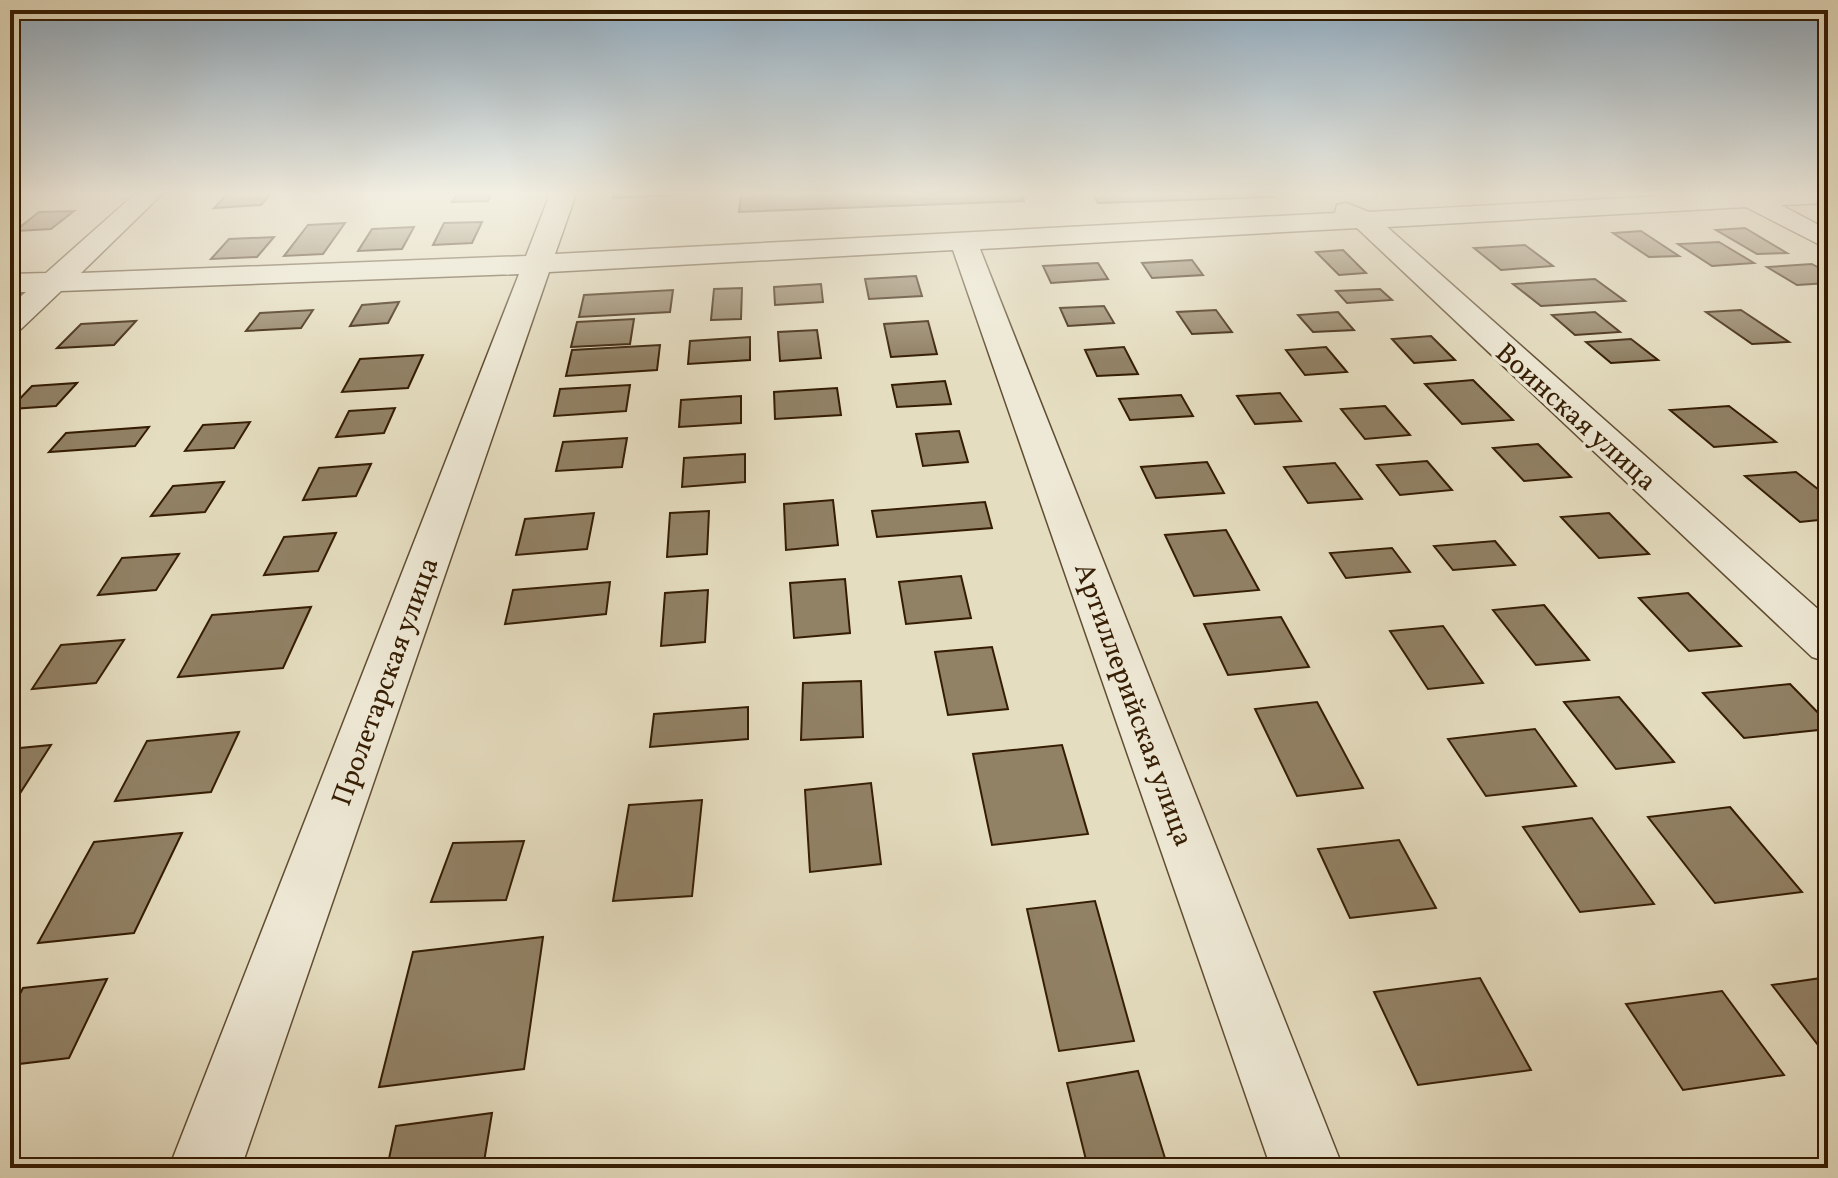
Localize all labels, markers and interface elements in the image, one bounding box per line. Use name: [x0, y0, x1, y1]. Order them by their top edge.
street label: Воинская улица: [1486, 335, 1665, 501]
street label: Пролетарская улица: [323, 552, 449, 812]
street label: Артиллерийская улица: [1063, 558, 1202, 852]

